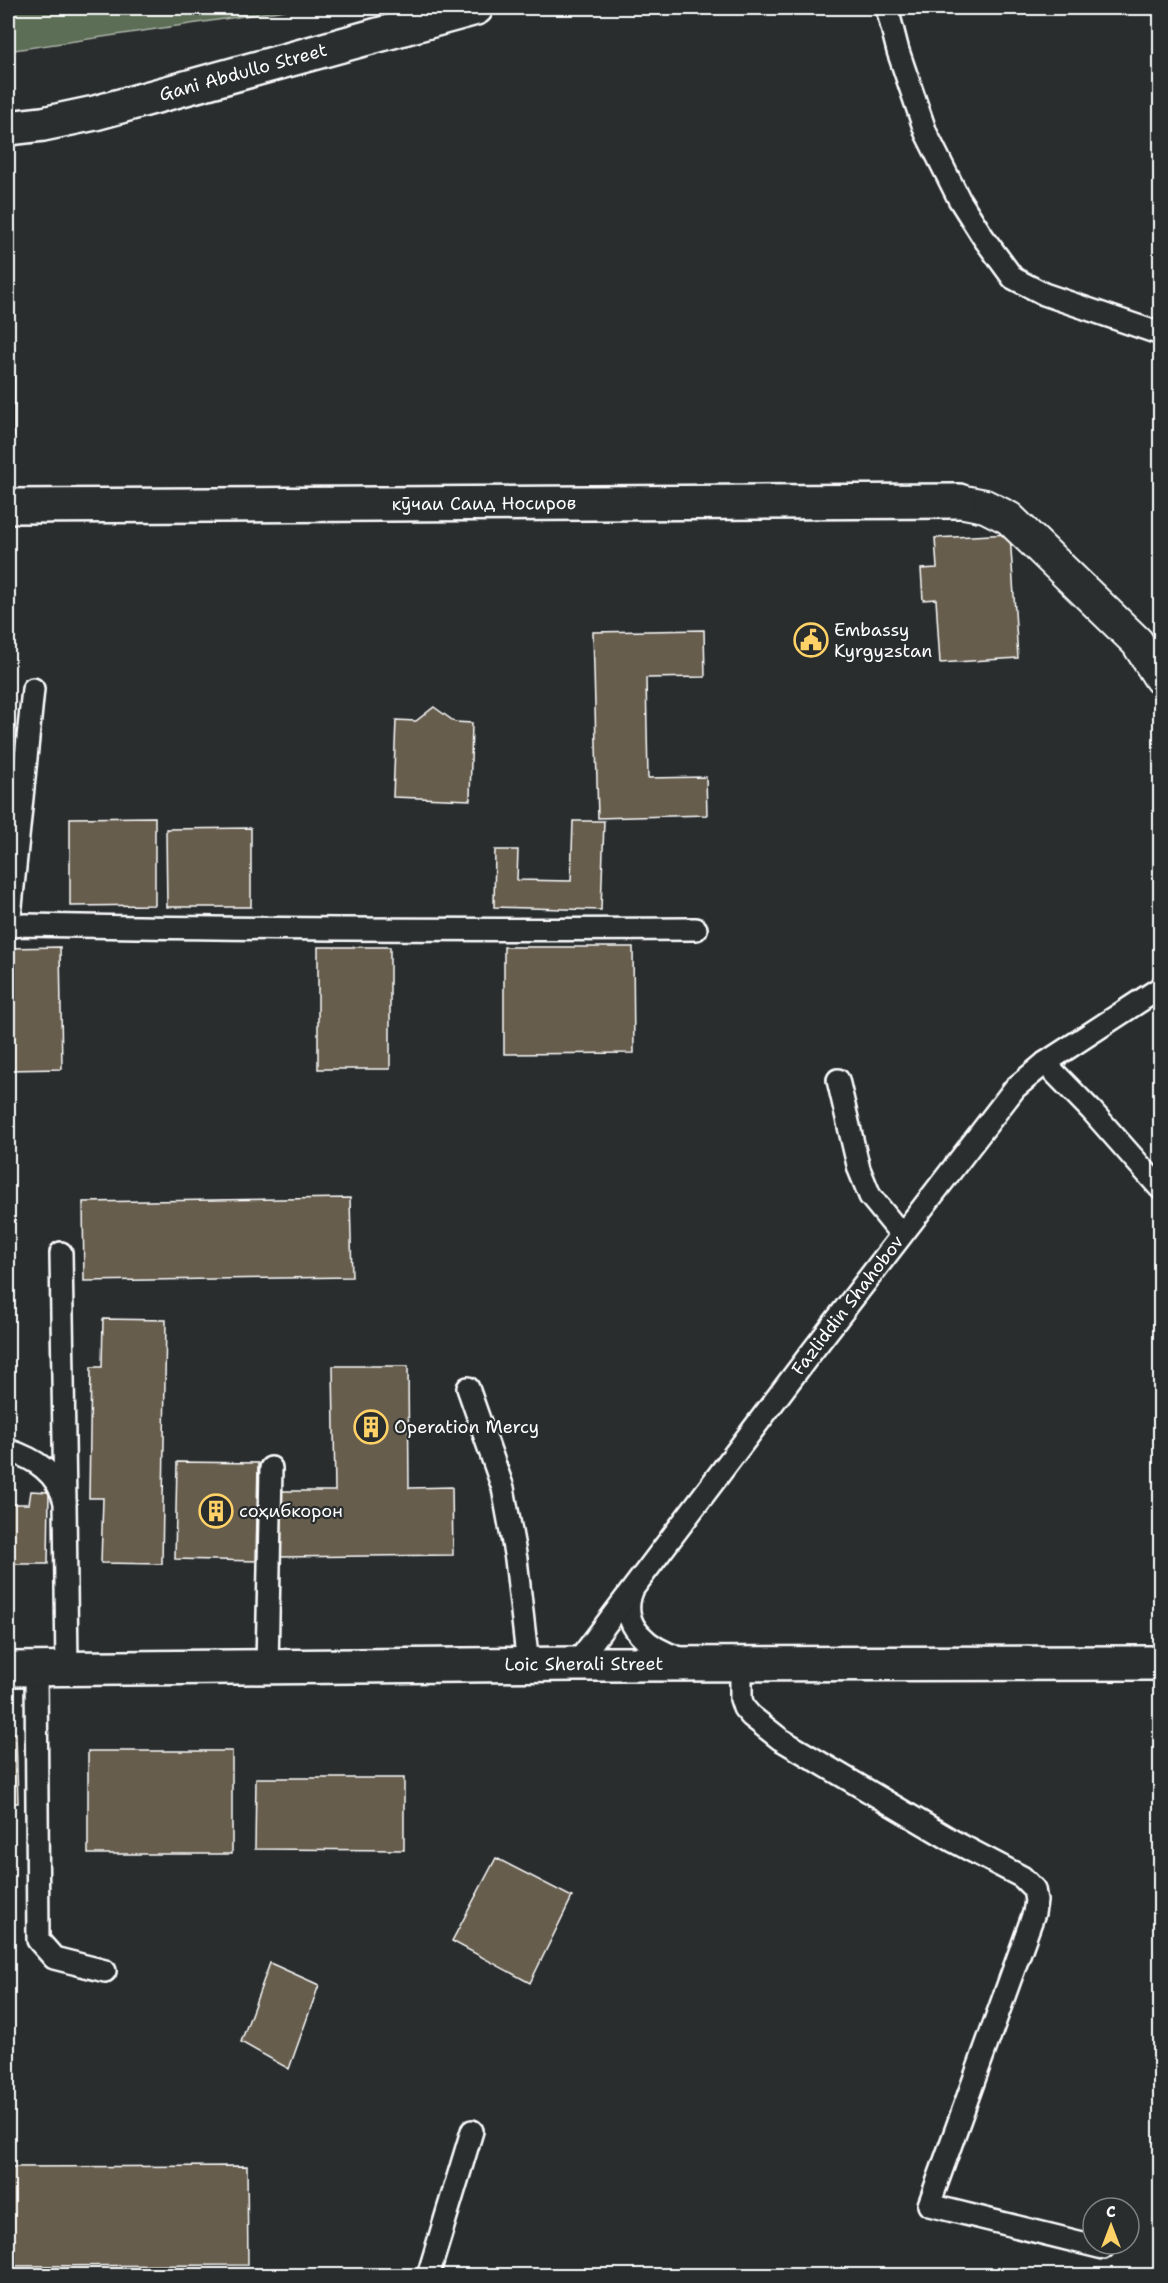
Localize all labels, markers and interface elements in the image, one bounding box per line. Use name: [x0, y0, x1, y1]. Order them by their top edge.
street label: Gani Abdullo Street: [157, 38, 330, 107]
street label: кӯчаи Саид Носиров: [392, 491, 576, 516]
place label: Embassy Kyrgyzstan: [834, 618, 932, 663]
public building icon: Embassy Kyrgyzstan: [793, 622, 829, 658]
street label: Fazliddin Shahobov: [786, 1230, 909, 1380]
building icon: Operation Mercy: [353, 1409, 389, 1445]
place label: Operation Mercy: [394, 1415, 539, 1439]
building icon: соҳибкорон: [198, 1493, 234, 1529]
place label: соҳибкорон: [239, 1499, 343, 1523]
street label: Loic Sherali Street: [504, 1652, 664, 1677]
north arrow: [1081, 2196, 1141, 2256]
text: С: [1106, 2201, 1116, 2222]

